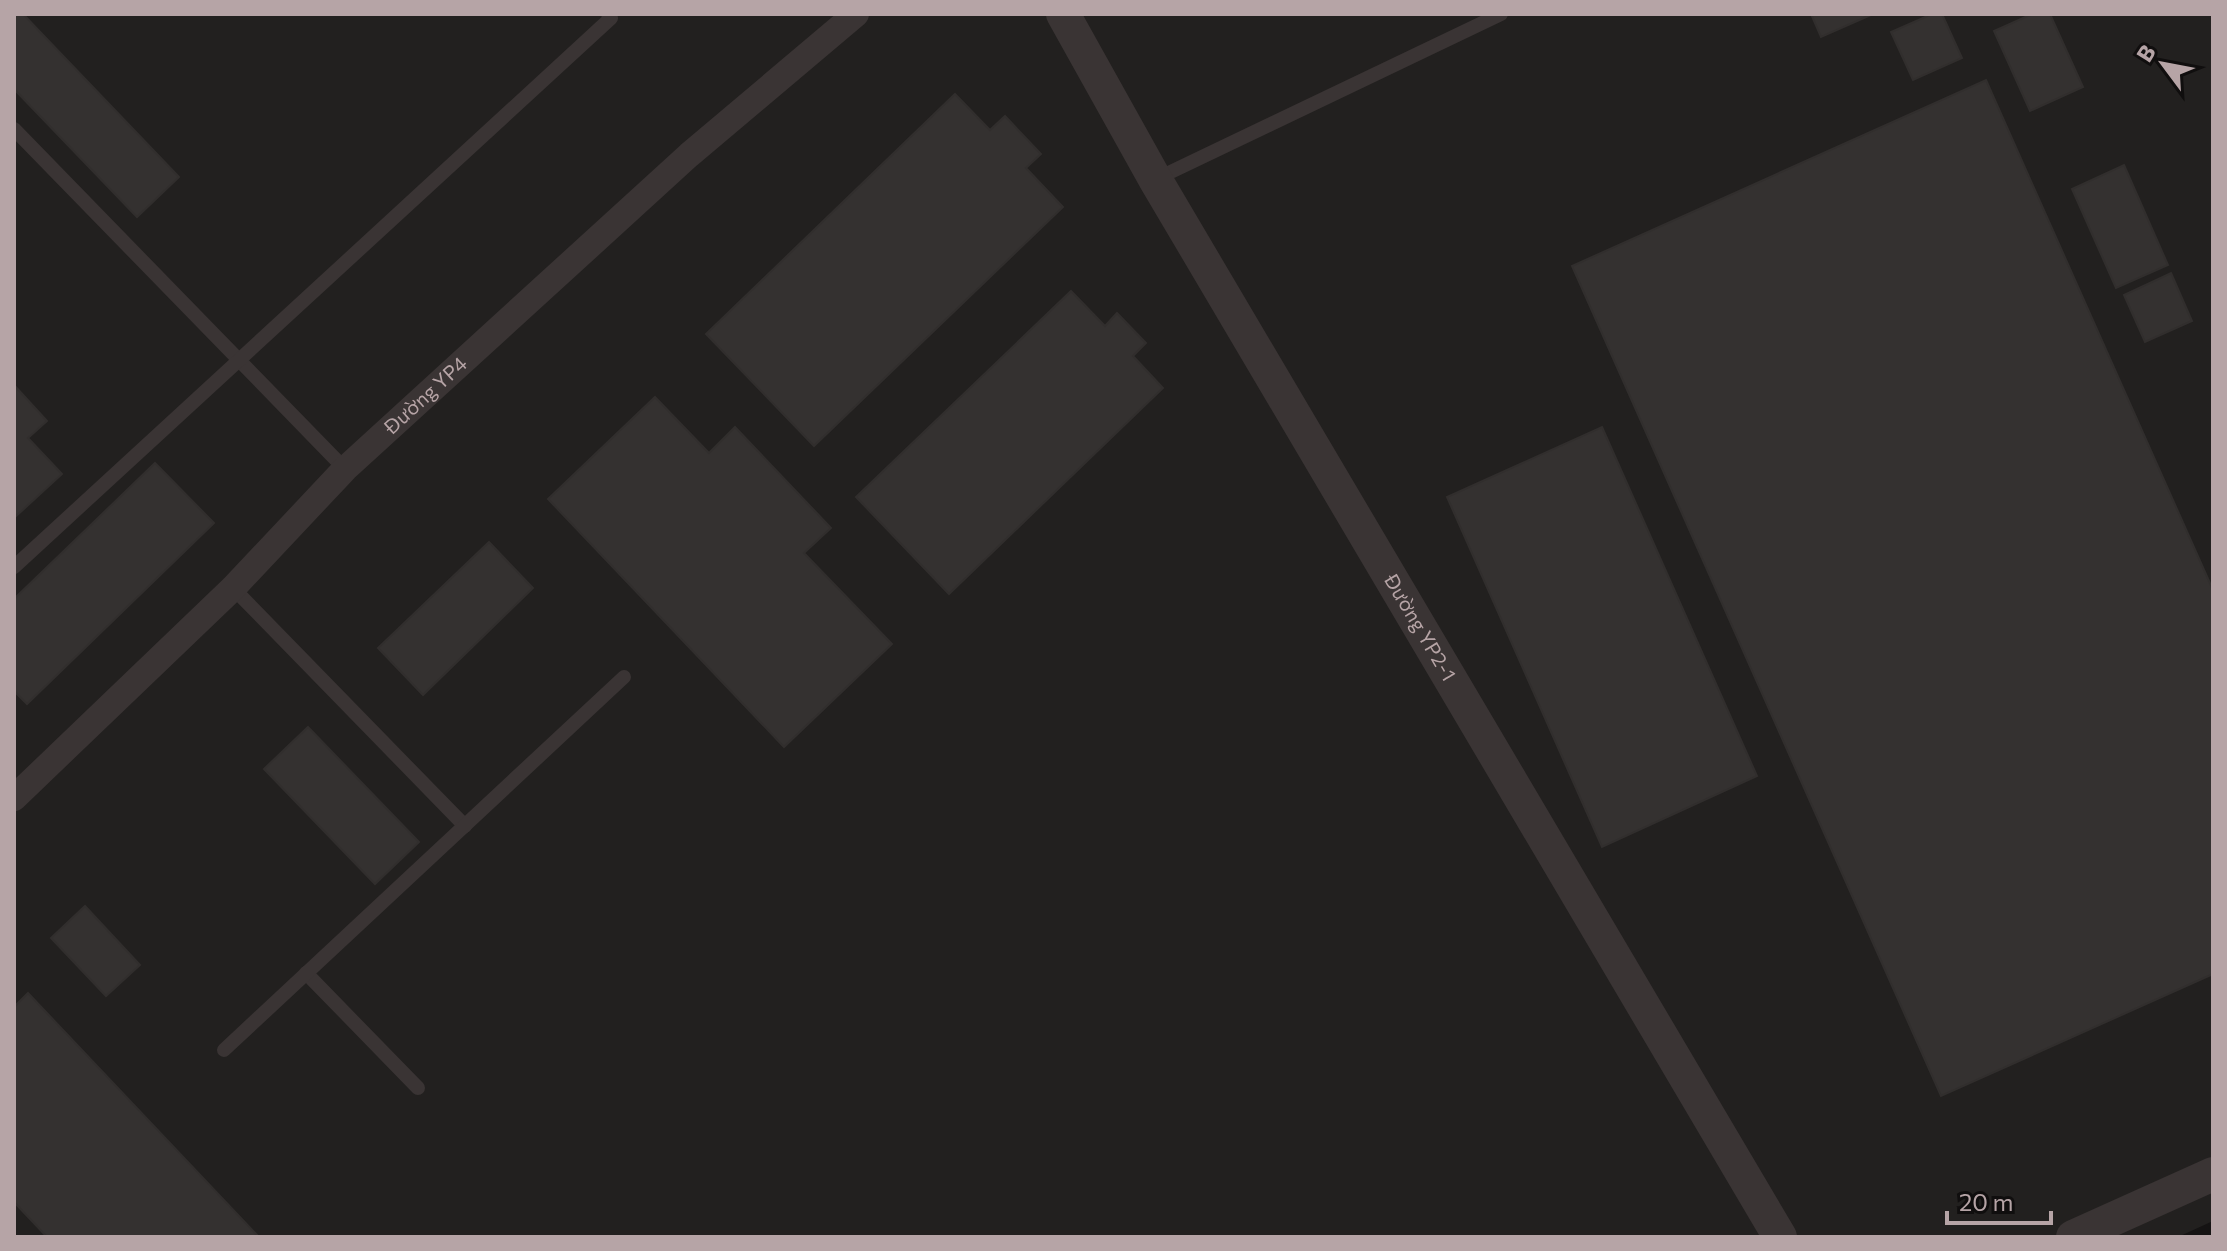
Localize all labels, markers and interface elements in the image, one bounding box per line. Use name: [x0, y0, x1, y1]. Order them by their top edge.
north arrow: [2123, 24, 2203, 104]
text: B: [2130, 40, 2161, 66]
street label: Đường YP4: [378, 351, 471, 439]
street label: Đường YP2-1: [1380, 569, 1462, 685]
scale bar: [1947, 1175, 2051, 1225]
text: 20 m: [1959, 1187, 2013, 1216]

